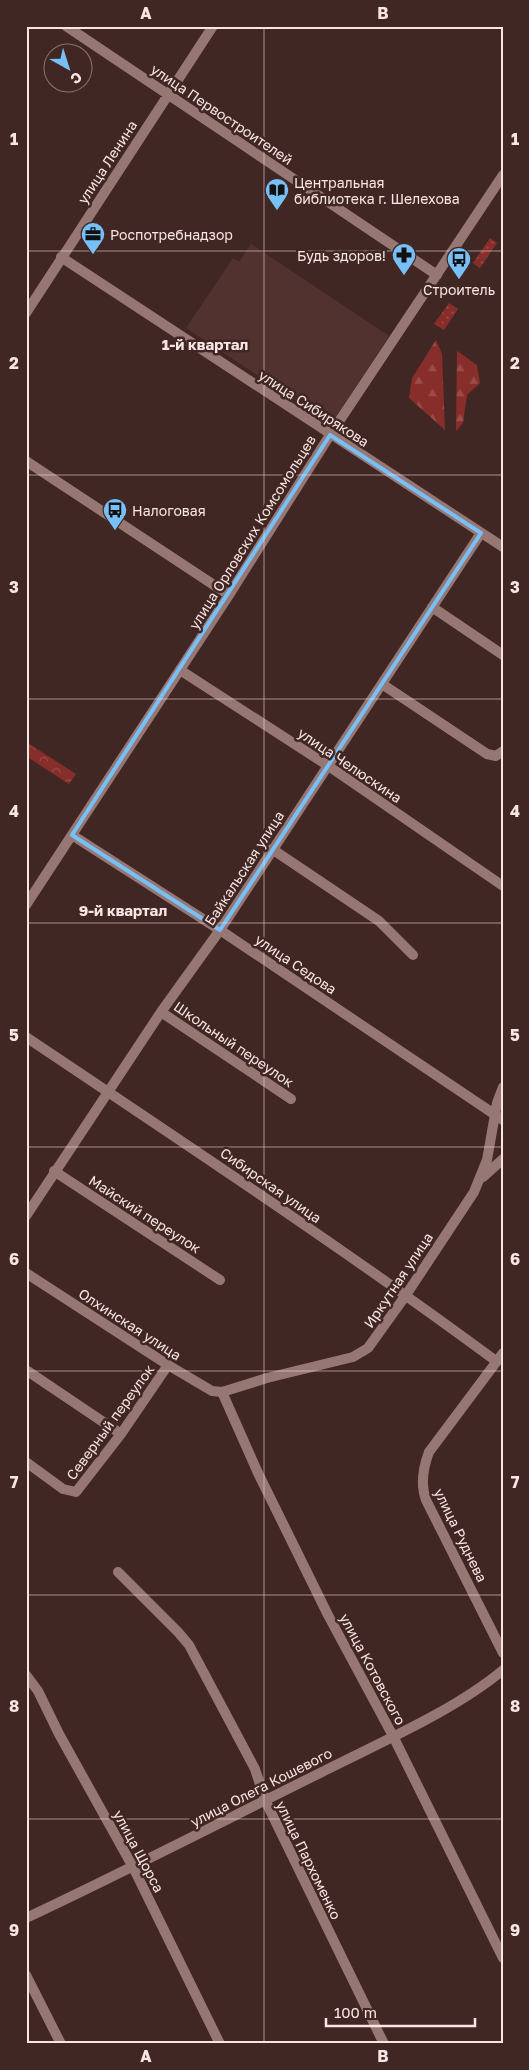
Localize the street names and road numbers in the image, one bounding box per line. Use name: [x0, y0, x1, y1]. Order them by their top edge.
street label: улица Первостроителей: [148, 60, 296, 168]
street label: улица Ленина: [74, 117, 140, 207]
street label: улица Сибирякова: [256, 366, 372, 450]
street label: улица Орловских Комсомольцев: [185, 432, 319, 632]
street label: улица Челюскина: [295, 724, 405, 806]
street label: Байкальская улица: [201, 808, 287, 928]
street label: улица Седова: [252, 930, 340, 998]
street label: Школьный переулок: [171, 997, 297, 1091]
street label: Сибирская улица: [217, 1144, 325, 1226]
street label: Майский переулок: [86, 1171, 204, 1257]
street label: Иркутная улица: [360, 1229, 436, 1331]
street label: Олхинская улица: [76, 1284, 184, 1364]
street label: Северный переулок: [62, 1361, 158, 1483]
street label: улица Руднева: [431, 1485, 491, 1585]
street label: улица Котовского: [336, 1610, 410, 1728]
street label: улица Олега Кошевого: [187, 1744, 335, 1830]
street label: улица Пархоменко: [273, 1798, 345, 1922]
street label: улица Щорса: [110, 1807, 168, 1895]

